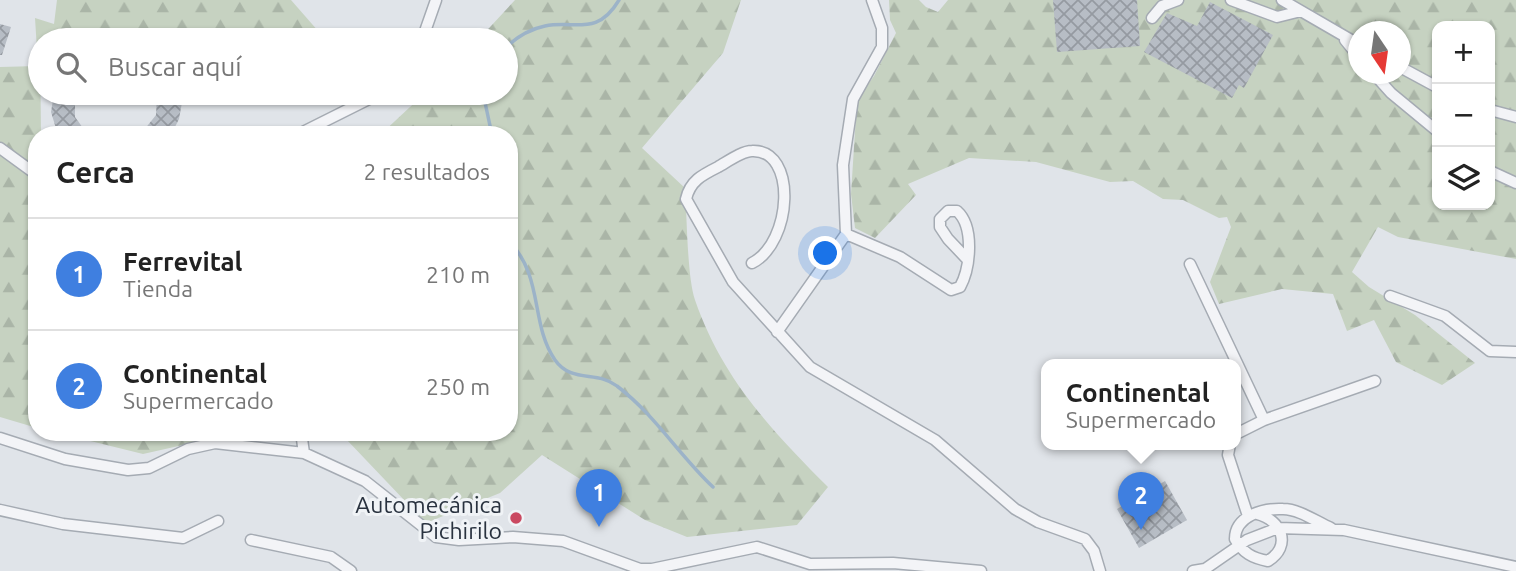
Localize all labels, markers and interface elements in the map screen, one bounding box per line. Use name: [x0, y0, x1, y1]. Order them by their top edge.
north arrow: [1348, 21, 1411, 84]
map controls: [1432, 21, 1495, 210]
button: +: [1432, 21, 1495, 84]
search box: [28, 28, 518, 105]
icon: search: [52, 48, 90, 86]
text: Buscar aquí: [108, 52, 242, 81]
button: −: [1432, 84, 1495, 147]
button: layers: [1432, 147, 1495, 210]
text: Cerca: [56, 155, 135, 189]
text: 2 resultados: [364, 159, 490, 184]
your location: [808, 236, 842, 270]
text: Ferrevital: [123, 247, 242, 276]
text: 1: [73, 262, 85, 287]
text: 210 m: [426, 262, 490, 287]
text: Tienda: [123, 276, 193, 301]
text: Continental: [123, 359, 267, 388]
popup: [1041, 359, 1241, 450]
text: 2: [73, 374, 85, 399]
text: 250 m: [426, 374, 490, 399]
text: Continental: [1066, 378, 1210, 407]
text: Supermercado: [123, 388, 274, 413]
text: Supermercado: [1066, 407, 1216, 432]
pin: 1: [576, 469, 622, 527]
pin: 2: [1118, 472, 1164, 530]
place label: Automecánica Pichirilo: [355, 492, 502, 543]
marker: Automecánica Pichirilo: [508, 510, 524, 526]

